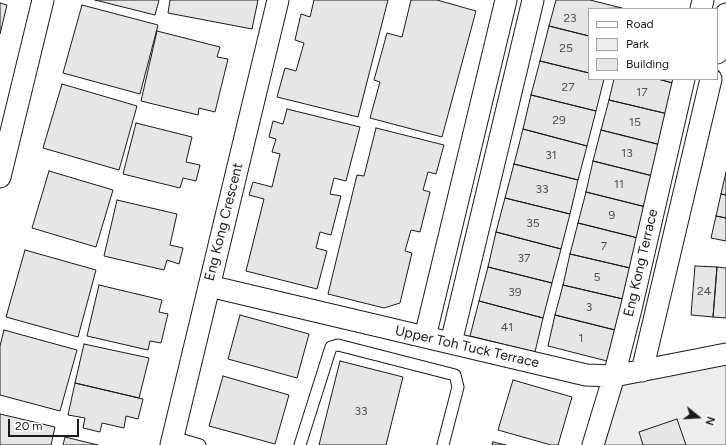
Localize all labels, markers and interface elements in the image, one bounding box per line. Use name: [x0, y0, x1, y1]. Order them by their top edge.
legend: [588, 8, 718, 80]
house number: 23: [563, 11, 577, 25]
text: Road: [626, 17, 654, 31]
text: Park: [626, 37, 649, 51]
house number: 25: [559, 41, 573, 55]
text: Building: [626, 57, 669, 71]
house number: 27: [561, 80, 575, 94]
house number: 17: [636, 85, 648, 99]
house number: 29: [552, 113, 566, 127]
house number: 15: [629, 115, 641, 129]
house number: 13: [621, 146, 633, 160]
house number: 31: [545, 148, 557, 162]
street label: Eng Kong Crescent: [201, 161, 247, 283]
house number: 11: [614, 177, 624, 191]
house number: 33: [535, 182, 549, 196]
street label: Eng Kong Terrace: [620, 207, 662, 319]
house number: 9: [609, 208, 615, 222]
house number: 35: [526, 216, 540, 230]
house number: 7: [601, 239, 607, 253]
house number: 37: [518, 251, 530, 265]
house number: 5: [594, 270, 600, 284]
house number: 24: [697, 284, 711, 298]
house number: 39: [508, 285, 522, 299]
house number: 3: [586, 300, 592, 314]
house number: 41: [501, 320, 513, 334]
street label: Upper Toh Tuck Terrace: [393, 322, 541, 372]
house number: 1: [579, 331, 583, 345]
north arrow: [678, 397, 718, 437]
house number: 33: [354, 404, 368, 418]
scale bar: [10, 411, 81, 437]
text: N: [702, 415, 717, 427]
text: 20 m: [15, 419, 43, 433]

